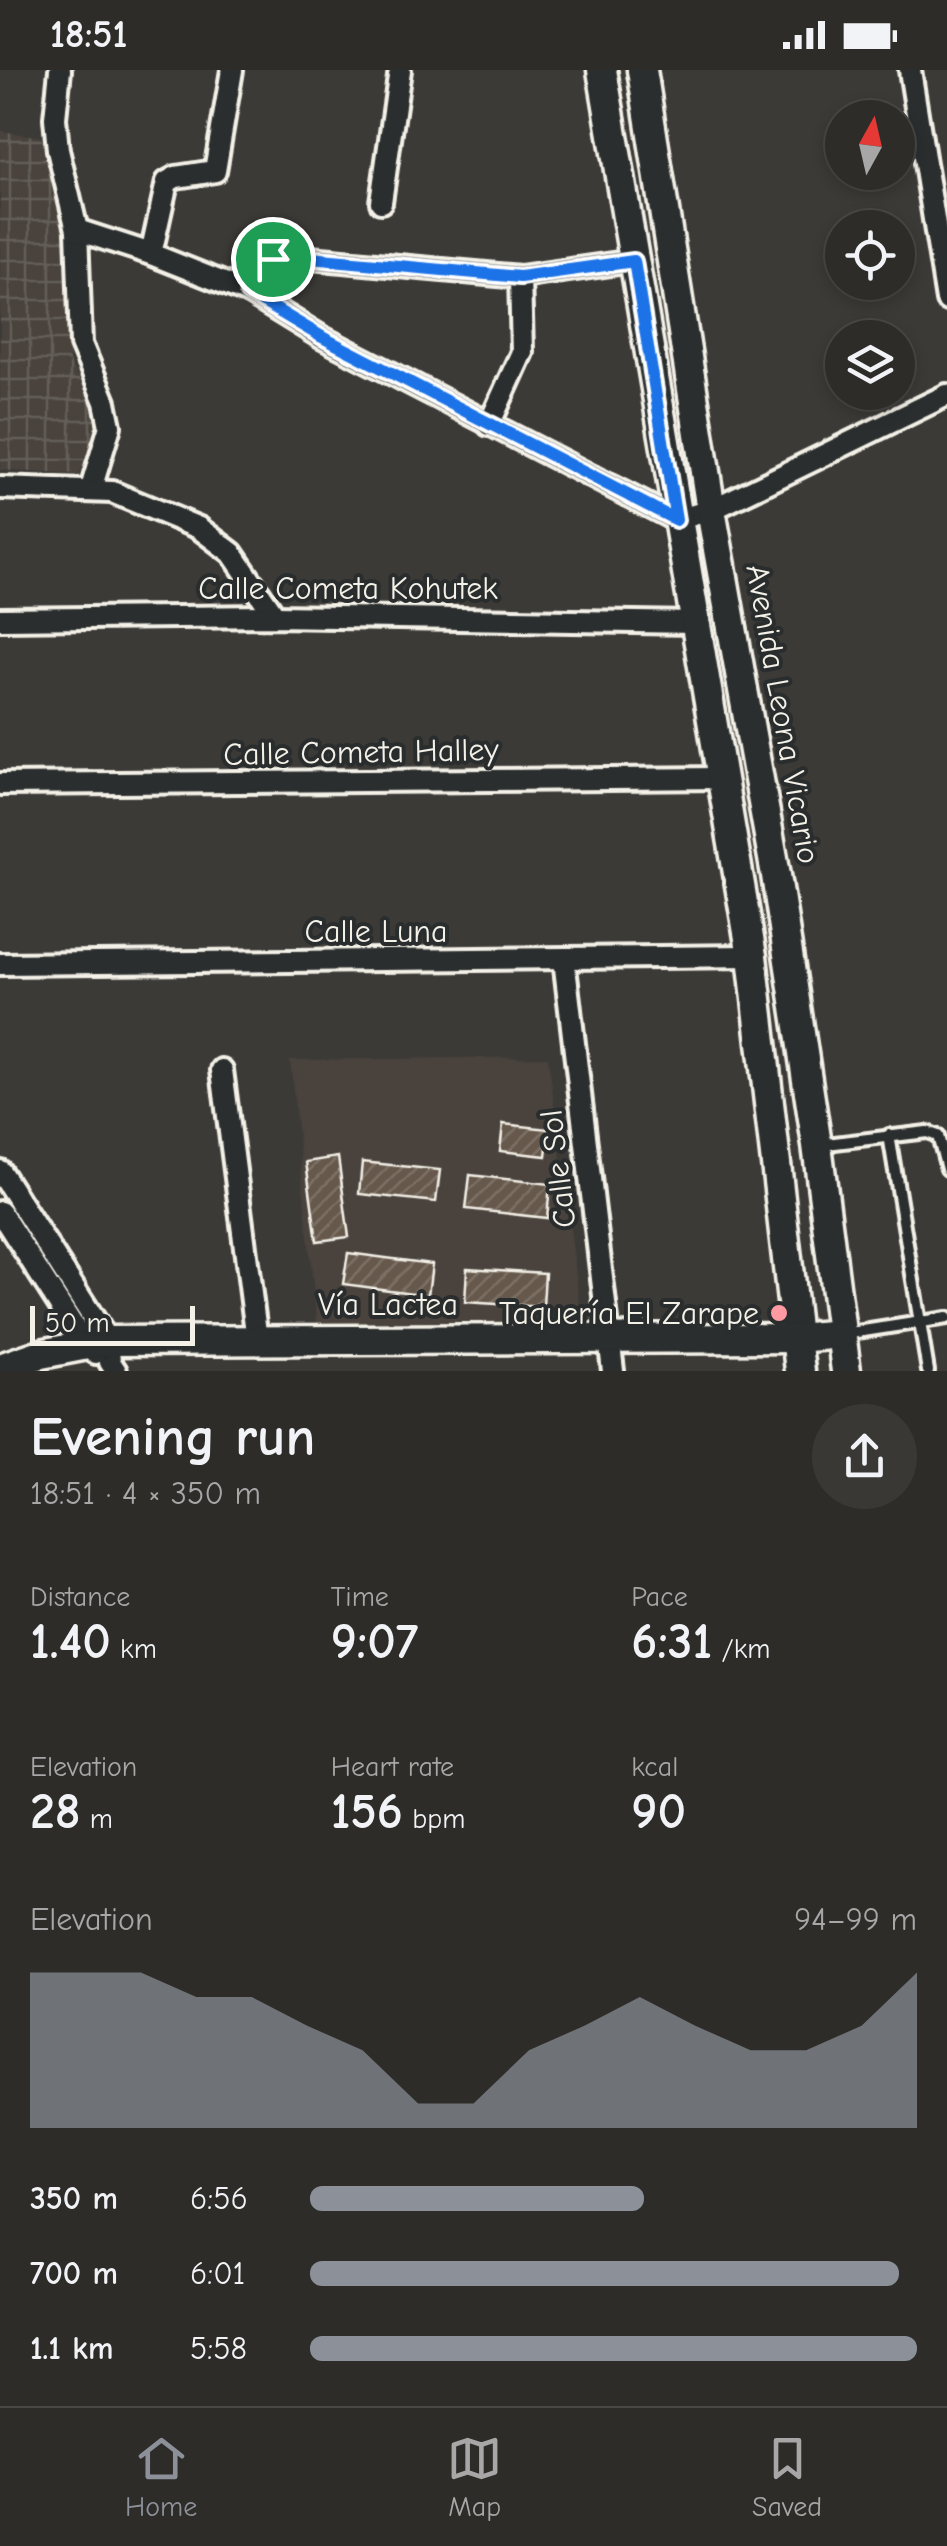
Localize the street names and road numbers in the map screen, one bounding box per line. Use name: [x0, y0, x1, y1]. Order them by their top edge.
street label: Avenida Leona Vicario: [738, 562, 828, 866]
street label: Calle Cometa Kohutek: [198, 570, 498, 607]
street label: Calle Cometa Halley: [223, 731, 500, 773]
street label: Calle Luna: [304, 913, 448, 950]
street label: Calle Sol: [532, 1108, 584, 1230]
street label: Vía Lactea: [318, 1286, 458, 1323]

